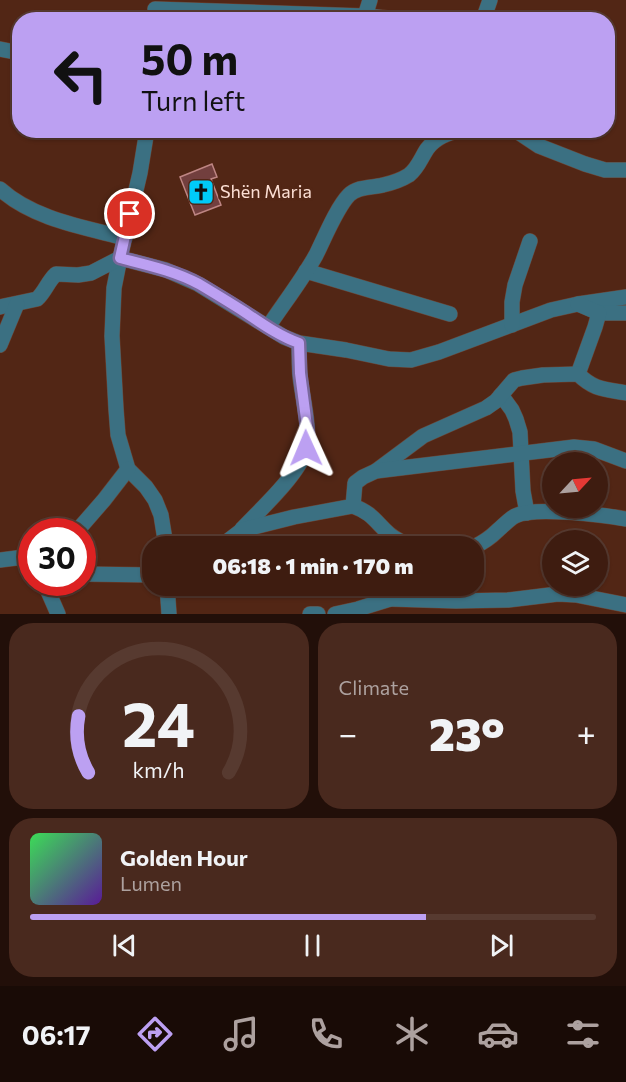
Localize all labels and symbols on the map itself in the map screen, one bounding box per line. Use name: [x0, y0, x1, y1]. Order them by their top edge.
church icon: Shën Maria: [186, 177, 216, 207]
place label: Shën Maria: [220, 180, 312, 202]
pin: [104, 188, 155, 239]
position arrow: [274, 416, 338, 480]
north arrow: [542, 452, 608, 518]
speed limit sign: 30: [18, 518, 96, 596]

